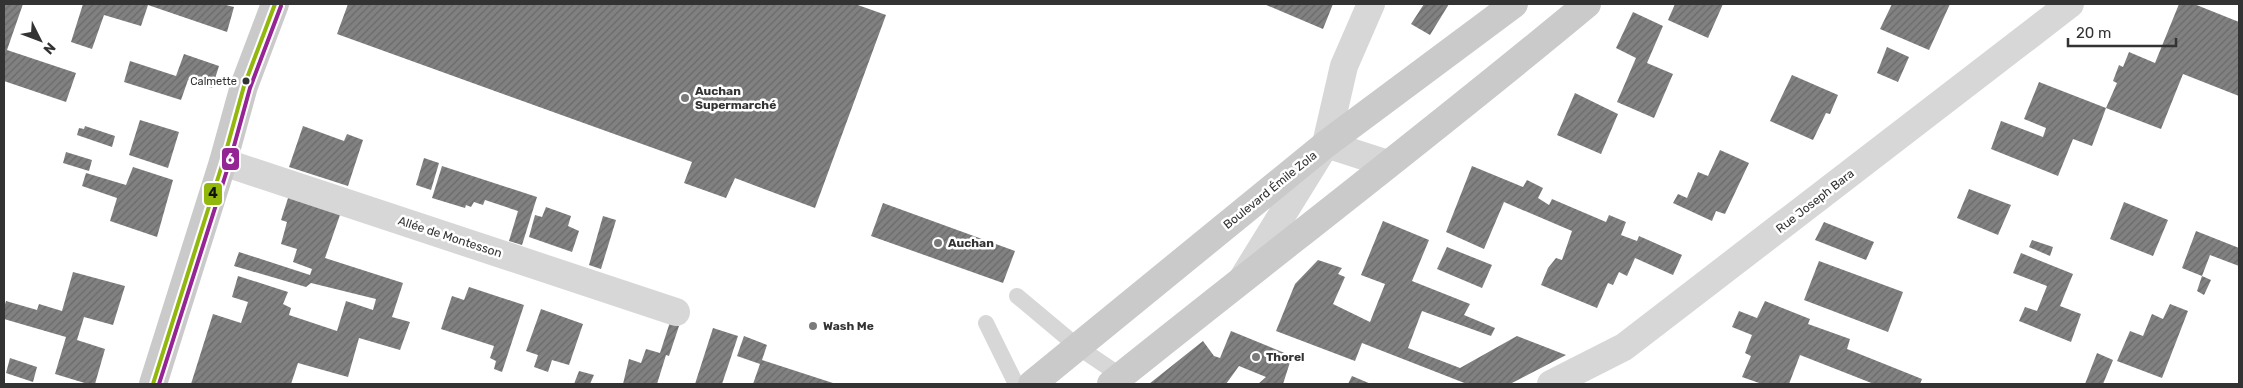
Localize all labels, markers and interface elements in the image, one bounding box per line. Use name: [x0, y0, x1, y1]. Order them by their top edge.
north arrow: [15, 15, 65, 65]
scale bar: [2068, 15, 2176, 47]
text: 20 m: [2076, 24, 2111, 42]
text: N: [40, 39, 59, 58]
place label: Calmette: [190, 75, 237, 88]
marker: Calmette: [241, 76, 251, 86]
place label: Auchan Supermarché: [695, 84, 776, 112]
marker: Auchan Supermarché: [679, 92, 691, 104]
line badge: 6: [221, 147, 240, 171]
street label: Boulevard Émile Zola: [1221, 148, 1319, 232]
text: 6: [225, 151, 235, 168]
street label: Rue Joseph Bara: [1773, 166, 1857, 236]
line badge: 4: [203, 182, 223, 206]
text: 4: [208, 185, 218, 202]
street label: Allée de Montesson: [396, 214, 504, 260]
place label: Auchan: [948, 236, 994, 250]
marker: Auchan: [932, 237, 944, 249]
place label: Wash Me: [823, 319, 874, 333]
marker: Wash Me: [807, 320, 819, 332]
place label: Thorel: [1266, 350, 1304, 364]
marker: Thorel: [1250, 351, 1262, 363]

